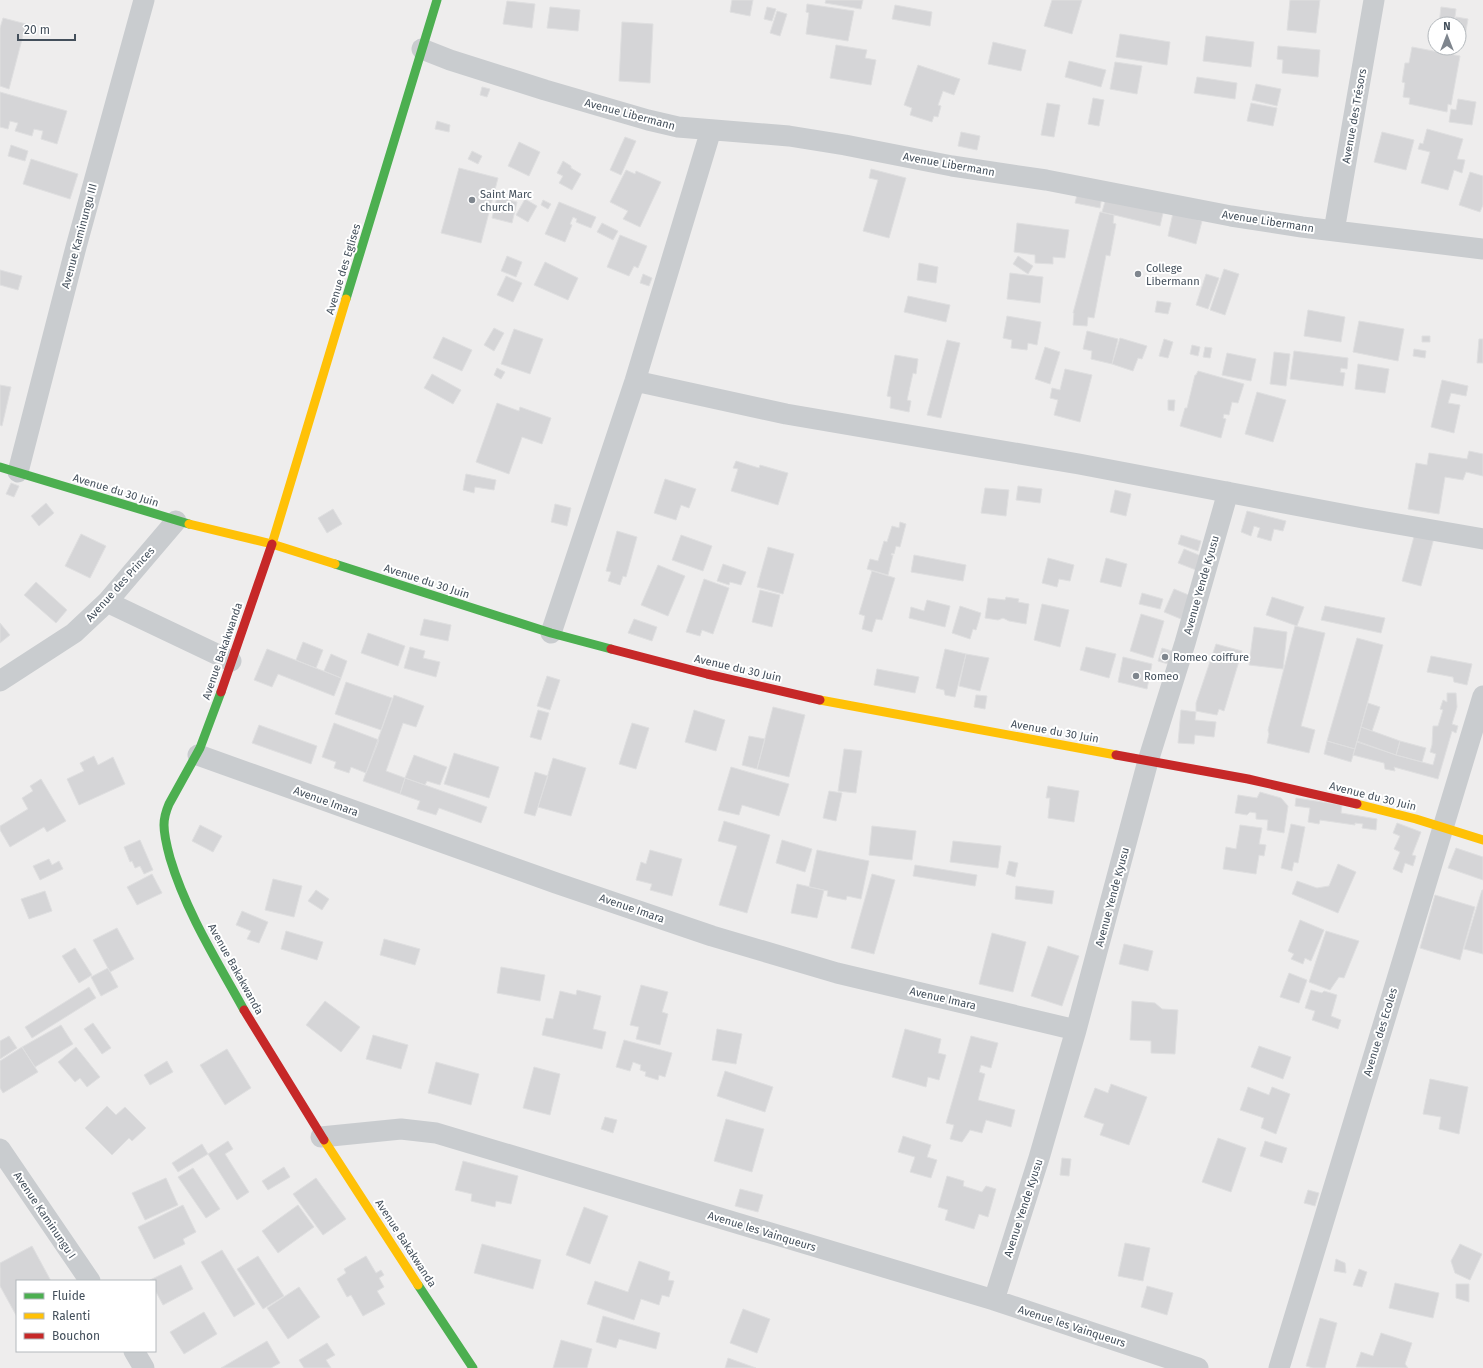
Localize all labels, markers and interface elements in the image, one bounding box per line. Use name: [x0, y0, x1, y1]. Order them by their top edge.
scale bar: [18, 16, 75, 42]
north arrow: [1427, 16, 1467, 56]
text: N: [1443, 20, 1451, 33]
text: 20 m: [24, 23, 50, 37]
street label: Avenue des Trésors: [1340, 68, 1369, 165]
street label: Avenue Libermann: [583, 96, 677, 133]
street label: Avenue Libermann: [902, 150, 996, 179]
street label: Avenue Kaminungu III: [59, 182, 100, 290]
place label: Saint Marc church: [480, 188, 532, 214]
marker: Saint Marc church: [467, 195, 477, 205]
street label: Avenue Libermann: [1221, 208, 1315, 235]
street label: Avenue des Eglises: [324, 222, 363, 316]
place label: College Libermann: [1146, 262, 1200, 288]
marker: College Libermann: [1133, 269, 1143, 279]
street label: Avenue du 30 Juin: [71, 471, 160, 510]
street label: Avenue Yende Kyusu: [1181, 534, 1222, 636]
street label: Avenue des Princes: [83, 544, 157, 624]
street label: Avenue du 30 Juin: [382, 562, 471, 601]
street label: Avenue Bakakwanda: [200, 601, 245, 701]
place label: Romeo coiffure: [1173, 651, 1249, 664]
street label: Avenue du 30 Juin: [693, 652, 783, 685]
marker: Romeo coiffure: [1160, 652, 1170, 662]
place label: Romeo: [1144, 670, 1179, 683]
marker: Romeo: [1131, 671, 1141, 681]
street label: Avenue du 30 Juin: [1010, 717, 1100, 746]
street label: Avenue du 30 Juin: [1328, 779, 1418, 814]
street label: Avenue Imara: [292, 784, 360, 819]
street label: Avenue Yende Kyusu: [1093, 846, 1132, 948]
street label: Avenue Imara: [598, 891, 666, 926]
street label: Avenue Bakakwanda: [205, 922, 266, 1017]
street label: Avenue Imara: [908, 985, 977, 1012]
street label: Avenue des Ecoles: [1361, 987, 1400, 1078]
street label: Avenue Yende Kyusu: [1001, 1157, 1045, 1259]
street label: Avenue Kaminungu I: [11, 1169, 78, 1261]
street label: Avenue Bakakwanda: [372, 1197, 439, 1290]
street label: Avenue les Vainqueurs: [706, 1209, 818, 1254]
legend: [16, 1280, 156, 1352]
text: Fluide: [52, 1289, 85, 1303]
street label: Avenue les Vainqueurs: [1016, 1303, 1127, 1350]
text: Ralenti: [52, 1309, 90, 1323]
text: Bouchon: [52, 1329, 100, 1343]

